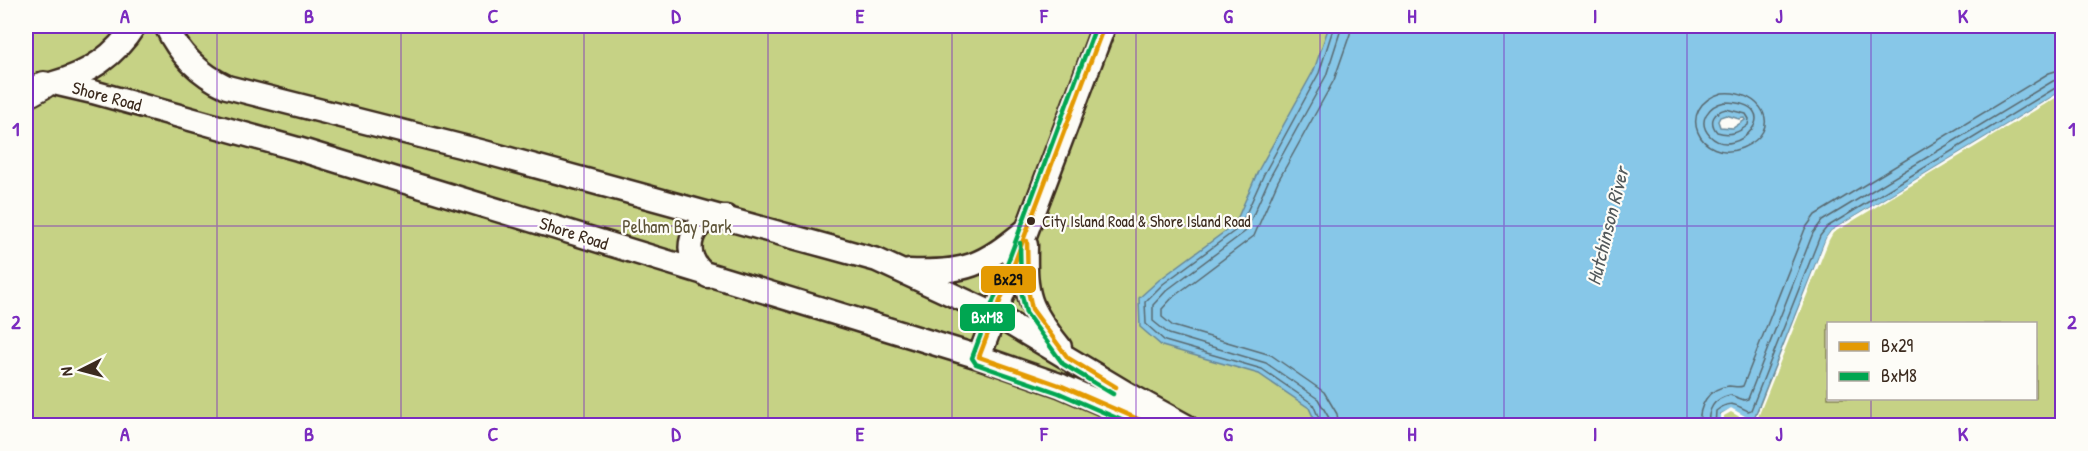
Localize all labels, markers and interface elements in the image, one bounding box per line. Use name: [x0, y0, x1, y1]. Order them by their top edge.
text: A: [120, 2, 130, 29]
text: B: [304, 2, 314, 29]
text: C: [488, 2, 499, 29]
text: D: [671, 2, 681, 29]
text: E: [856, 2, 865, 29]
text: F: [1039, 2, 1049, 29]
text: G: [1223, 2, 1233, 29]
text: H: [1407, 2, 1417, 29]
text: I: [1593, 2, 1597, 29]
text: J: [1775, 2, 1783, 29]
text: K: [1958, 2, 1969, 29]
street label: Shore Road: [70, 75, 144, 117]
text: 1: [12, 115, 20, 142]
text: 1: [2068, 115, 2076, 142]
water label: Hutchinson River: [1579, 162, 1635, 288]
street label: Shore Road: [536, 210, 612, 256]
place label: City Island Road & Shore Island Road: [1042, 210, 1251, 232]
park label: Pelham Bay Park: [622, 214, 732, 239]
marker: City Island Road & Shore Island Road: [1025, 215, 1037, 227]
line badge: Bx29: [980, 265, 1037, 294]
text: Bx29: [994, 268, 1022, 290]
line badge: BxM8: [959, 303, 1016, 332]
text: BxM8: [971, 306, 1003, 328]
text: 2: [11, 308, 21, 335]
text: 2: [2067, 308, 2077, 335]
legend: [1827, 322, 2037, 400]
text: Bx29: [1881, 333, 1914, 358]
north arrow: [51, 340, 111, 400]
text: BxM8: [1881, 363, 1917, 388]
text: N: [55, 366, 77, 377]
text: A: [120, 420, 130, 447]
text: B: [304, 420, 314, 447]
text: C: [488, 420, 499, 447]
text: D: [671, 420, 681, 447]
text: E: [856, 420, 865, 447]
text: F: [1039, 420, 1049, 447]
text: G: [1223, 420, 1233, 447]
text: H: [1407, 420, 1417, 447]
text: I: [1593, 420, 1597, 447]
text: J: [1775, 420, 1783, 447]
text: K: [1958, 420, 1969, 447]

